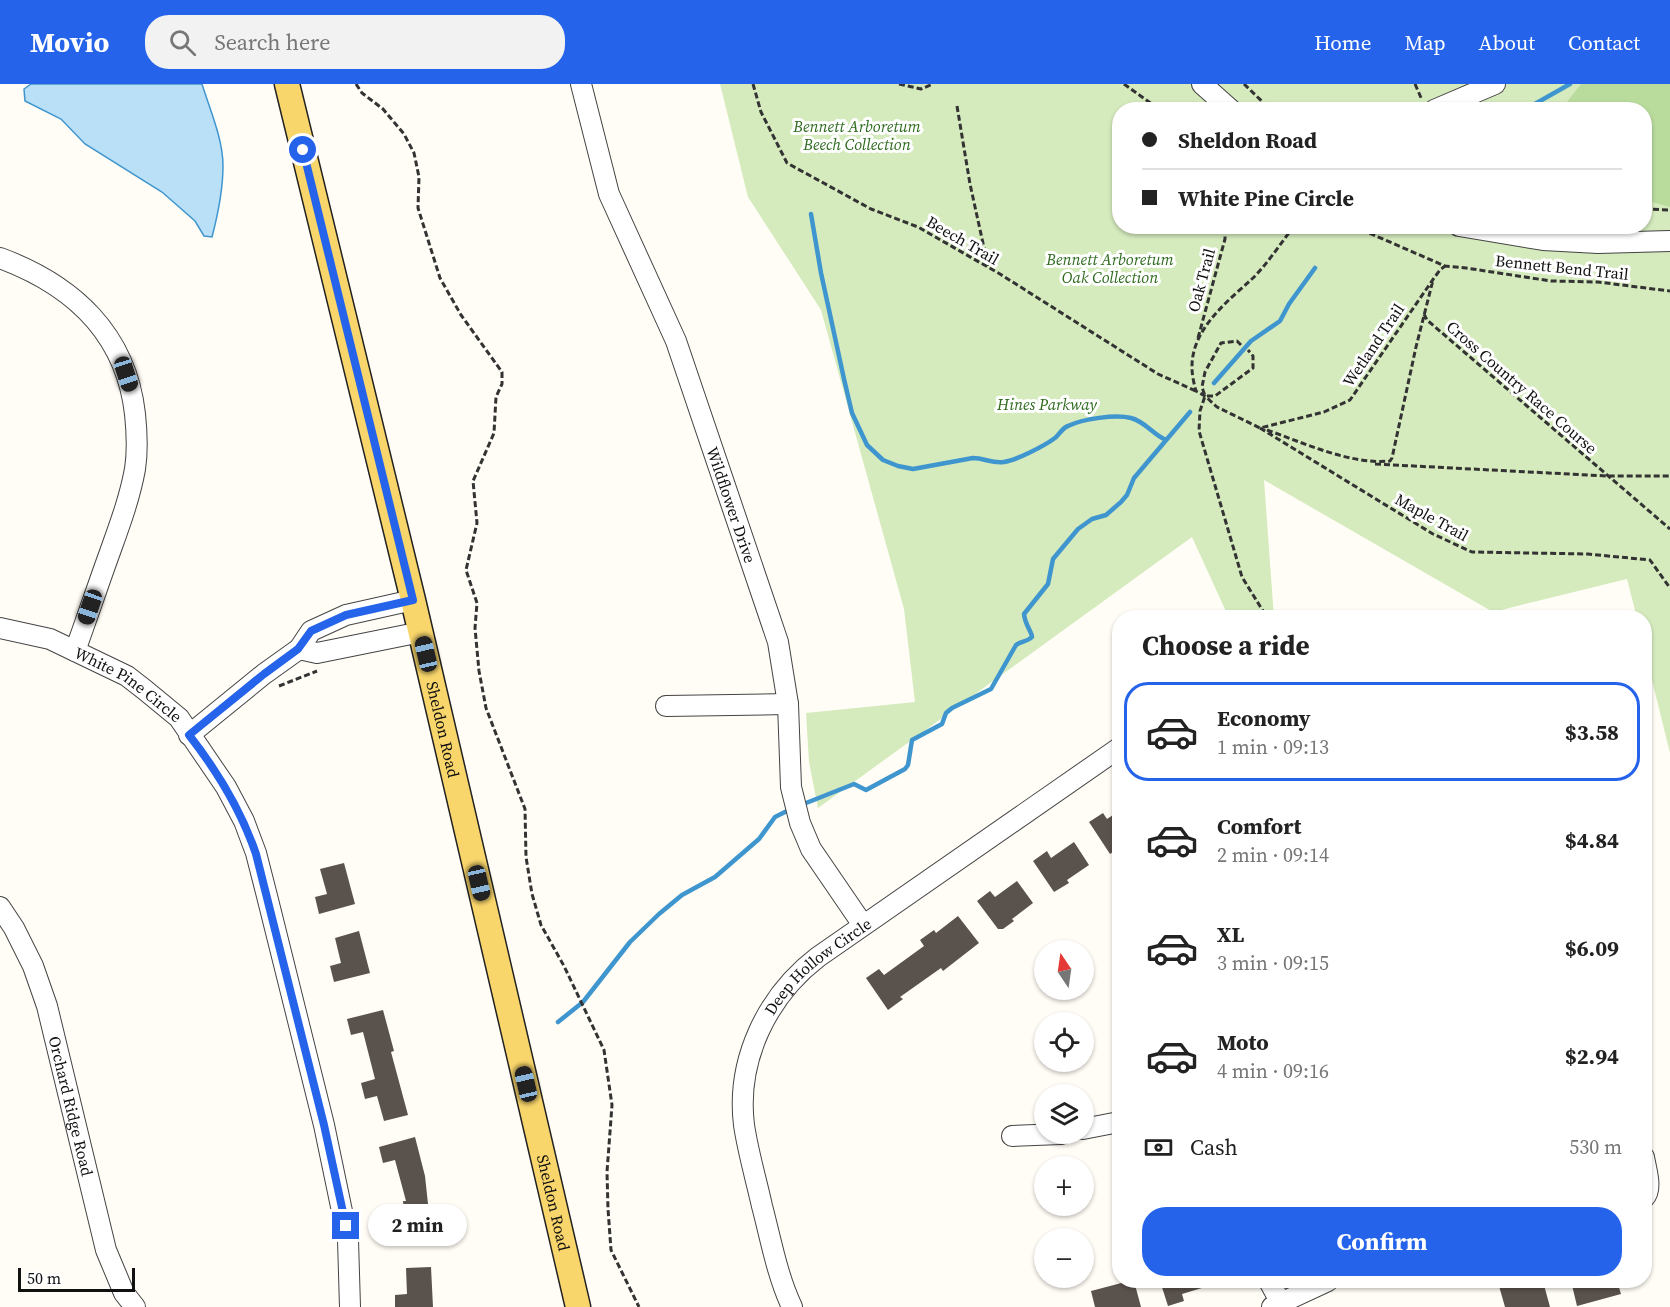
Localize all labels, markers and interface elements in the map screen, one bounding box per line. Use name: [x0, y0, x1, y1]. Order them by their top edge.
search box: [145, 15, 565, 69]
text: Movio: [30, 23, 109, 61]
icon: search: [166, 26, 199, 59]
text: Search here: [214, 27, 330, 57]
text: Home: [1314, 28, 1372, 57]
text: Map: [1405, 28, 1446, 57]
text: About: [1479, 28, 1535, 57]
text: Contact: [1568, 28, 1640, 57]
park label: Bennett Arboretum Beech Collection: [792, 115, 921, 155]
text: Sheldon Road: [1178, 125, 1317, 155]
route start: [289, 136, 316, 163]
text: White Pine Circle: [1178, 183, 1354, 213]
street label: Beech Trail: [923, 210, 1004, 270]
street label: Oak Trail: [1182, 246, 1220, 314]
park label: Bennett Arboretum Oak Collection: [1045, 248, 1174, 288]
street label: Bennett Bend Trail: [1494, 249, 1630, 285]
street label: Wetland Trail: [1337, 299, 1409, 391]
street label: Cross Country Race Course: [1442, 315, 1602, 459]
car: [112, 354, 140, 394]
park label: Hines Parkway: [996, 393, 1097, 415]
street label: Wildflower Drive: [702, 444, 761, 566]
street label: Maple Trail: [1391, 488, 1473, 546]
car: [76, 587, 104, 627]
text: Choose a ride: [1142, 627, 1310, 664]
car: [413, 634, 439, 674]
street label: White Pine Circle: [71, 641, 187, 727]
street label: Sheldon Road: [421, 679, 465, 780]
text: Economy: [1217, 703, 1311, 733]
icon: car: [1145, 705, 1199, 759]
text: $3.58: [1565, 717, 1619, 747]
text: 1 min · 09:13: [1217, 733, 1329, 761]
text: Comfort: [1217, 811, 1301, 841]
icon: car: [1145, 813, 1199, 867]
text: $4.84: [1565, 825, 1619, 855]
text: 2 min · 09:14: [1217, 841, 1329, 869]
car: [466, 863, 492, 903]
street label: Deep Hollow Circle: [759, 912, 876, 1019]
text: XL: [1217, 919, 1244, 949]
icon: car: [1145, 921, 1199, 975]
text: $6.09: [1565, 933, 1619, 963]
north arrow: [1034, 940, 1094, 1000]
map controls: [1034, 940, 1094, 1288]
text: 3 min · 09:15: [1217, 949, 1329, 977]
button: locate: [1034, 1012, 1094, 1072]
text: Moto: [1217, 1027, 1269, 1057]
icon: car: [1145, 1029, 1199, 1083]
street label: Orchard Ridge Road: [44, 1034, 99, 1178]
text: $2.94: [1565, 1041, 1619, 1071]
text: 4 min · 09:16: [1217, 1057, 1329, 1085]
car: [513, 1064, 539, 1104]
button: layers: [1034, 1084, 1094, 1144]
icon: cash: [1142, 1131, 1175, 1164]
text: Cash: [1190, 1132, 1238, 1162]
text: 530 m: [1569, 1133, 1622, 1161]
street label: Sheldon Road: [532, 1152, 576, 1253]
button: +: [1034, 1156, 1094, 1216]
callout: 2 min: [367, 1205, 466, 1247]
button: Confirm: [1142, 1207, 1622, 1276]
text: 2 min: [392, 1211, 443, 1239]
route end: [332, 1212, 359, 1239]
button: −: [1034, 1228, 1094, 1288]
scale bar: [18, 1265, 135, 1292]
text: 50 m: [27, 1267, 61, 1289]

